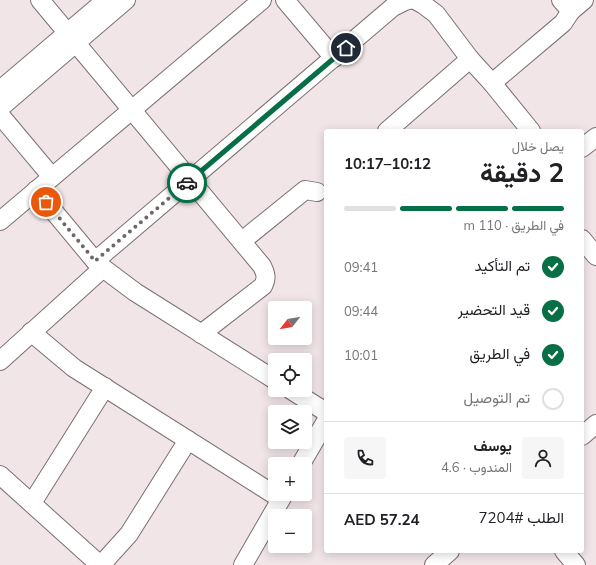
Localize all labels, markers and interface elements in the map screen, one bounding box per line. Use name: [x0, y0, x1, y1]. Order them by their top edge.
pin: [329, 31, 363, 65]
icon: home: [335, 37, 357, 59]
text: يصل خلال: [512, 138, 564, 154]
text: 10:12–10:17: [344, 154, 431, 173]
text: 2 دقيقة: [480, 156, 564, 189]
courier: [167, 163, 207, 203]
icon: car: [176, 172, 198, 194]
pin: [29, 185, 63, 219]
icon: bag: [35, 191, 57, 213]
text: في الطريق · 110 m: [464, 217, 564, 233]
text: تم التأكيد: [474, 256, 530, 275]
icon: check: [542, 256, 564, 278]
text: 09:41: [344, 259, 378, 275]
text: قيد التحضير: [458, 300, 530, 319]
icon: check: [542, 300, 564, 322]
north arrow: [268, 301, 312, 345]
map controls: [268, 301, 312, 553]
text: 09:44: [344, 303, 378, 319]
text: في الطريق: [470, 344, 530, 363]
icon: check: [542, 344, 564, 366]
text: 10:01: [344, 347, 378, 363]
button: locate: [268, 353, 312, 397]
text: تم التوصيل: [464, 388, 530, 407]
button: layers: [268, 405, 312, 449]
text: يوسف: [474, 436, 512, 455]
button: phone: [344, 437, 386, 479]
button: person: [522, 437, 564, 479]
button: +: [268, 457, 312, 501]
text: المندوب · 4.6: [441, 459, 512, 475]
text: الطلب #7204: [478, 508, 564, 527]
button: −: [268, 509, 312, 553]
text: AED 57.24: [344, 510, 419, 529]

